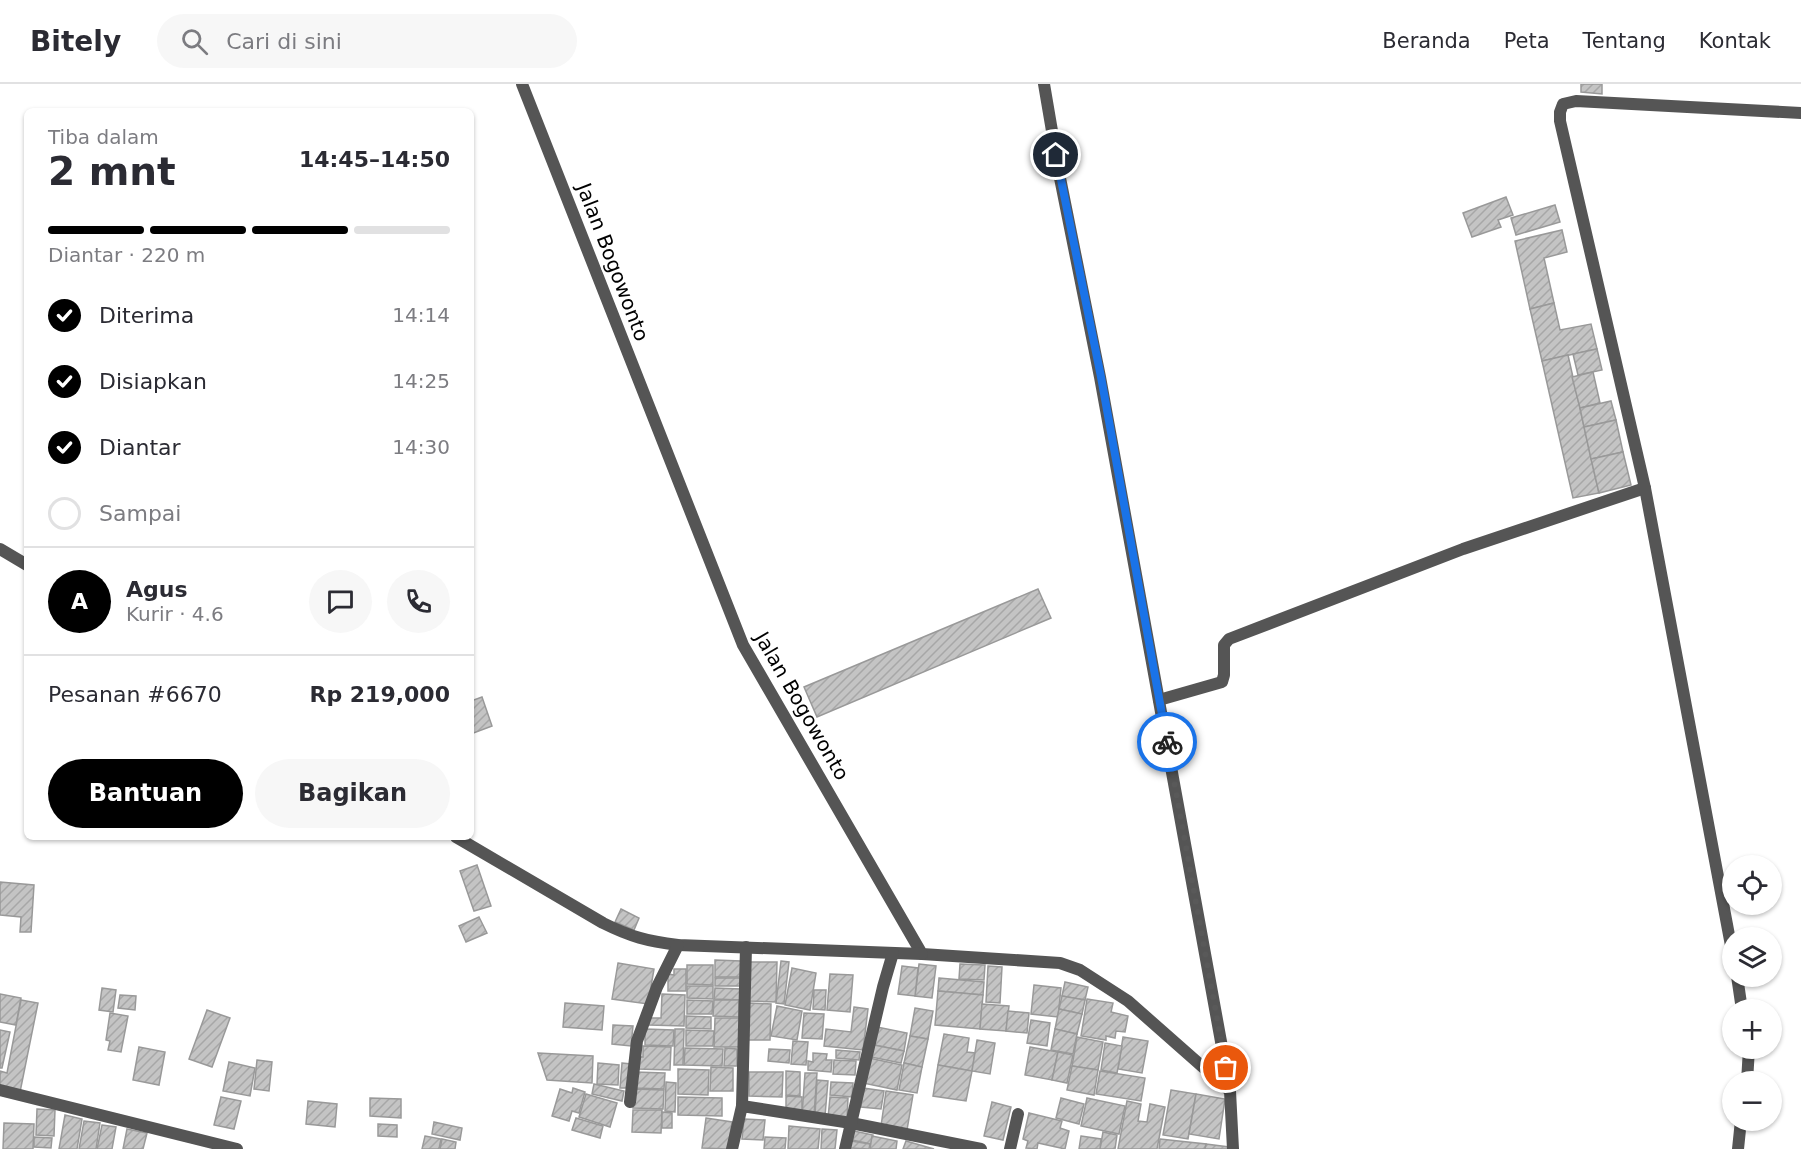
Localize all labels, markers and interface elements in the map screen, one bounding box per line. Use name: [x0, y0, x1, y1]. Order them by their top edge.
search box: [157, 14, 577, 68]
text: Bitely: [30, 25, 121, 58]
icon: search: [178, 25, 211, 58]
text: Cari di sini: [226, 29, 342, 54]
text: Beranda: [1382, 29, 1471, 53]
text: Peta: [1504, 29, 1550, 53]
text: Tentang: [1583, 29, 1666, 53]
text: Kontak: [1699, 29, 1771, 53]
text: Tiba dalam: [48, 125, 159, 149]
pin: [1030, 129, 1081, 180]
icon: home: [1039, 138, 1072, 171]
text: 14:45–14:50: [299, 147, 450, 172]
text: 2 mnt: [48, 149, 176, 194]
street label: Jalan Bogowonto: [571, 178, 654, 344]
text: Diantar · 220 m: [48, 243, 205, 267]
icon: check: [48, 299, 81, 332]
text: Diterima: [99, 303, 194, 328]
text: 14:14: [392, 303, 450, 327]
icon: check: [48, 365, 81, 398]
text: Disiapkan: [99, 369, 207, 394]
text: 14:25: [392, 369, 450, 393]
icon: check: [48, 431, 81, 464]
text: Diantar: [99, 435, 181, 460]
text: 14:30: [392, 435, 450, 459]
text: Sampai: [99, 501, 181, 526]
button: chat: [309, 570, 372, 633]
button: phone: [387, 570, 450, 633]
text: Agus: [126, 577, 188, 602]
text: A: [71, 589, 88, 614]
text: Kurir · 4.6: [126, 602, 224, 626]
street label: Jalan Bogowonto: [749, 626, 854, 784]
text: Pesanan #6670: [48, 682, 222, 707]
text: Rp 219,000: [309, 682, 450, 707]
courier: [1137, 712, 1197, 772]
icon: bike: [1151, 726, 1184, 759]
button: Bantuan: [48, 759, 243, 828]
button: Bagikan: [255, 759, 450, 828]
map controls: [1722, 855, 1782, 1131]
button: locate: [1722, 855, 1782, 915]
button: layers: [1722, 927, 1782, 987]
button: +: [1722, 999, 1782, 1059]
pin: [1200, 1042, 1251, 1093]
icon: bag: [1209, 1051, 1242, 1084]
button: −: [1722, 1071, 1782, 1131]

